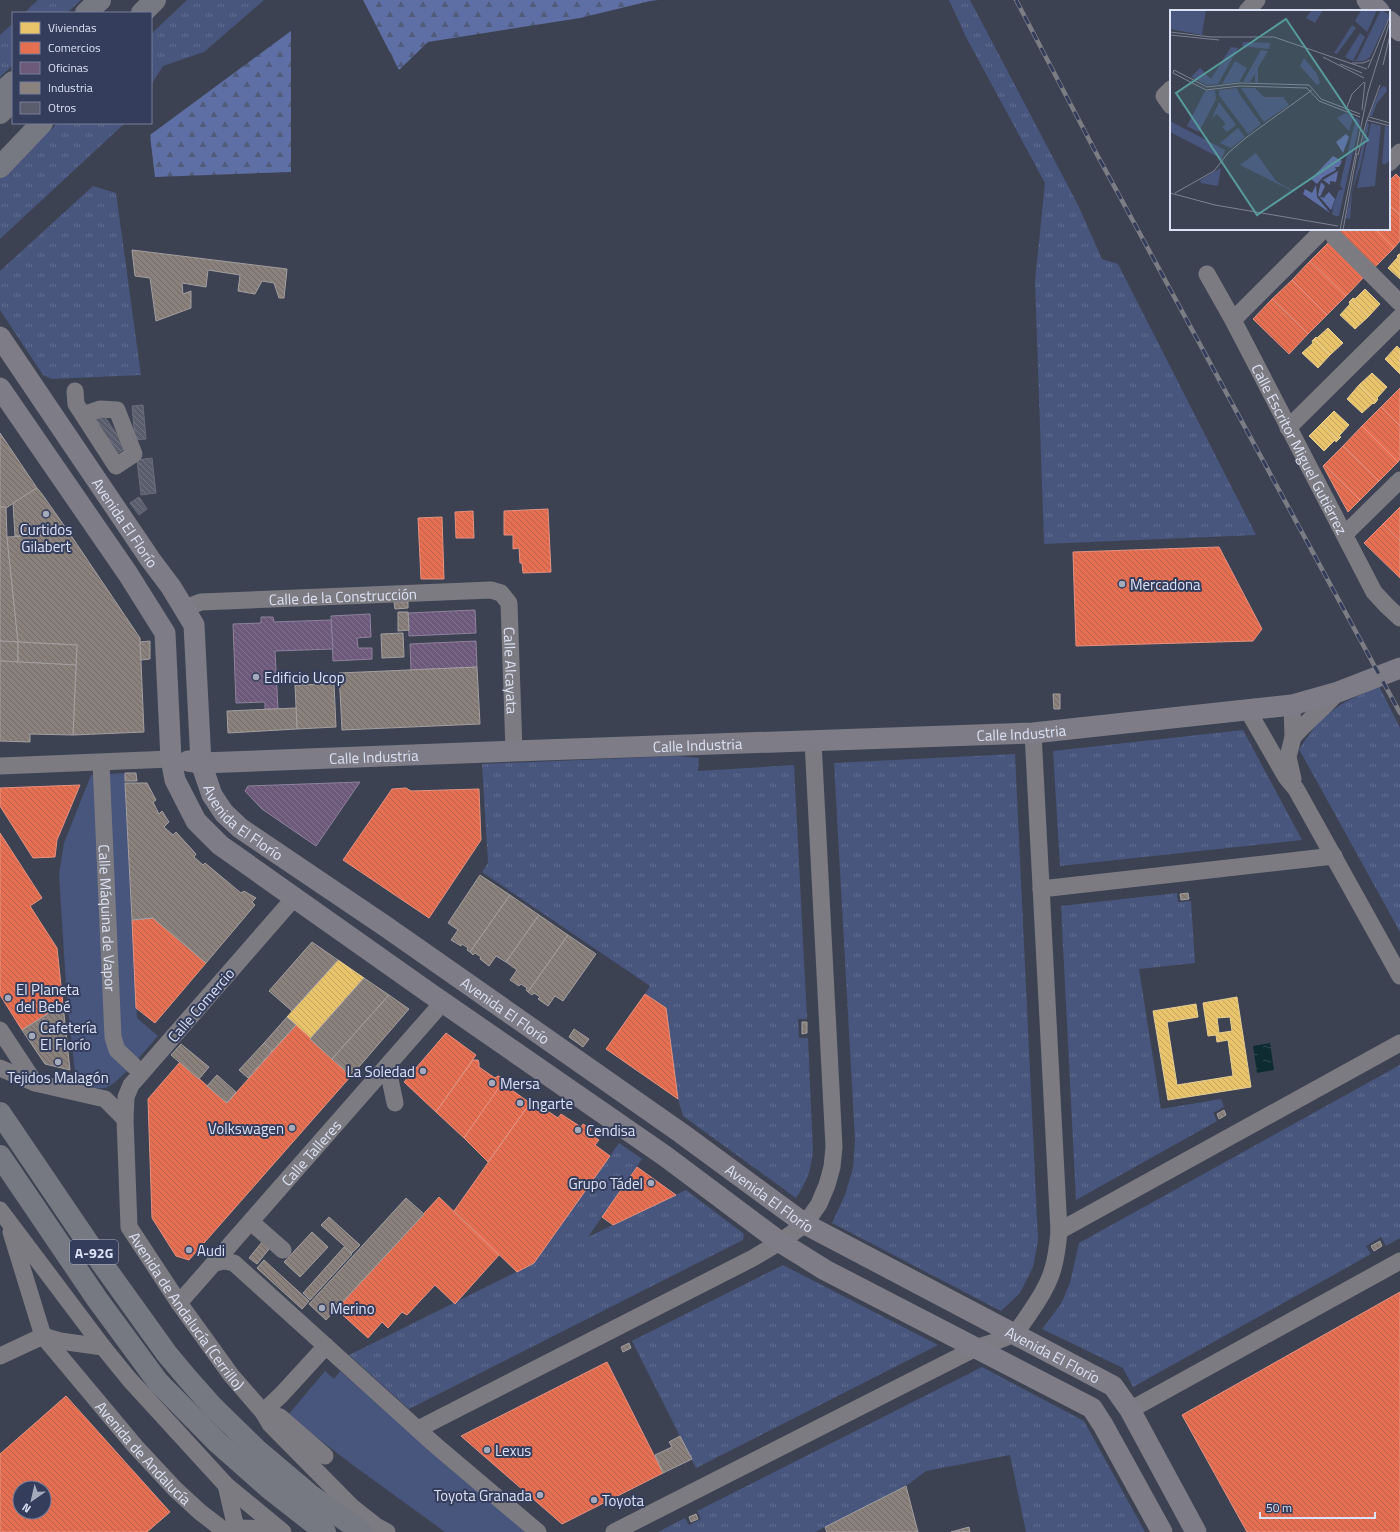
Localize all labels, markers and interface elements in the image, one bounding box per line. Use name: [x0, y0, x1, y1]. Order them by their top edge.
inset map: [1170, 10, 1390, 230]
legend: [12, 12, 152, 124]
text: Viviendas: [48, 18, 97, 37]
text: Comercios: [48, 38, 101, 57]
text: Oficinas: [48, 58, 89, 77]
text: Industria: [48, 78, 93, 97]
text: Otros: [48, 98, 77, 117]
street label: Calle Escritor Miguel Gutiérrez: [1246, 359, 1354, 538]
street label: Avenida El Florío: [87, 473, 164, 573]
marker: Curtidos Gilabert: [41, 509, 51, 519]
place label: Curtidos Gilabert: [20, 518, 72, 558]
place label: Mercadona: [1130, 573, 1201, 596]
marker: Mercadona: [1117, 579, 1127, 589]
street label: Calle de la Construcción: [268, 582, 417, 611]
street label: Calle Alcayata: [498, 626, 524, 715]
place label: Edificio Ucop: [264, 666, 345, 689]
marker: Edificio Ucop: [251, 672, 261, 682]
street label: Calle Industria: [976, 718, 1068, 746]
street label: Calle Industria: [652, 732, 743, 758]
street label: Calle Industria: [329, 743, 419, 770]
street label: Avenida El Florío: [198, 781, 288, 866]
street label: Calle Máquina de Vapor: [93, 844, 122, 992]
street label: Calle Comercio: [162, 963, 240, 1047]
street label: Avenida El Florío: [456, 971, 555, 1050]
place label: El Planeta del Bebé: [16, 978, 80, 1018]
marker: El Planeta del Bebé: [3, 993, 13, 1003]
place label: Cafetería El Florío: [40, 1016, 97, 1056]
marker: Cafetería El Florío: [27, 1031, 37, 1041]
marker: Tejidos Malagón: [53, 1057, 63, 1067]
place label: La Soledad: [347, 1060, 415, 1083]
place label: Tejidos Malagón: [7, 1066, 109, 1089]
marker: La Soledad: [418, 1066, 428, 1076]
place label: Mersa: [500, 1072, 540, 1095]
marker: Mersa: [487, 1078, 497, 1088]
place label: Ingarte: [528, 1092, 573, 1115]
marker: Ingarte: [515, 1098, 525, 1108]
street label: Calle Talleres: [275, 1114, 346, 1191]
place label: Volkswagen: [208, 1117, 284, 1140]
place label: Cendisa: [586, 1119, 636, 1142]
marker: Volkswagen: [287, 1123, 297, 1133]
marker: Cendisa: [573, 1125, 583, 1135]
street label: Avenida El Florío: [721, 1158, 818, 1238]
place label: Grupo Tádel: [568, 1172, 643, 1195]
marker: Grupo Tádel: [646, 1178, 656, 1188]
street label: Avenida de Andalucía (Cerrillo): [124, 1227, 250, 1395]
place label: Audi: [197, 1239, 225, 1262]
road number: A-92G: [70, 1240, 118, 1264]
marker: Audi: [184, 1245, 194, 1255]
place label: Merino: [330, 1297, 375, 1320]
marker: Merino: [317, 1303, 327, 1313]
street label: Avenida El Florío: [1001, 1320, 1104, 1389]
street label: Avenida de Andalucía: [90, 1396, 197, 1511]
place label: Lexus: [495, 1439, 531, 1462]
marker: Lexus: [482, 1445, 492, 1455]
north arrow: [12, 1480, 52, 1520]
place label: Toyota Granada: [434, 1484, 532, 1507]
place label: Toyota: [602, 1489, 645, 1512]
marker: Toyota Granada: [535, 1490, 545, 1500]
scale bar: [1260, 1494, 1375, 1520]
marker: Toyota: [589, 1495, 599, 1505]
text: 50 m: [1266, 1498, 1292, 1517]
text: N: [19, 1500, 34, 1517]

